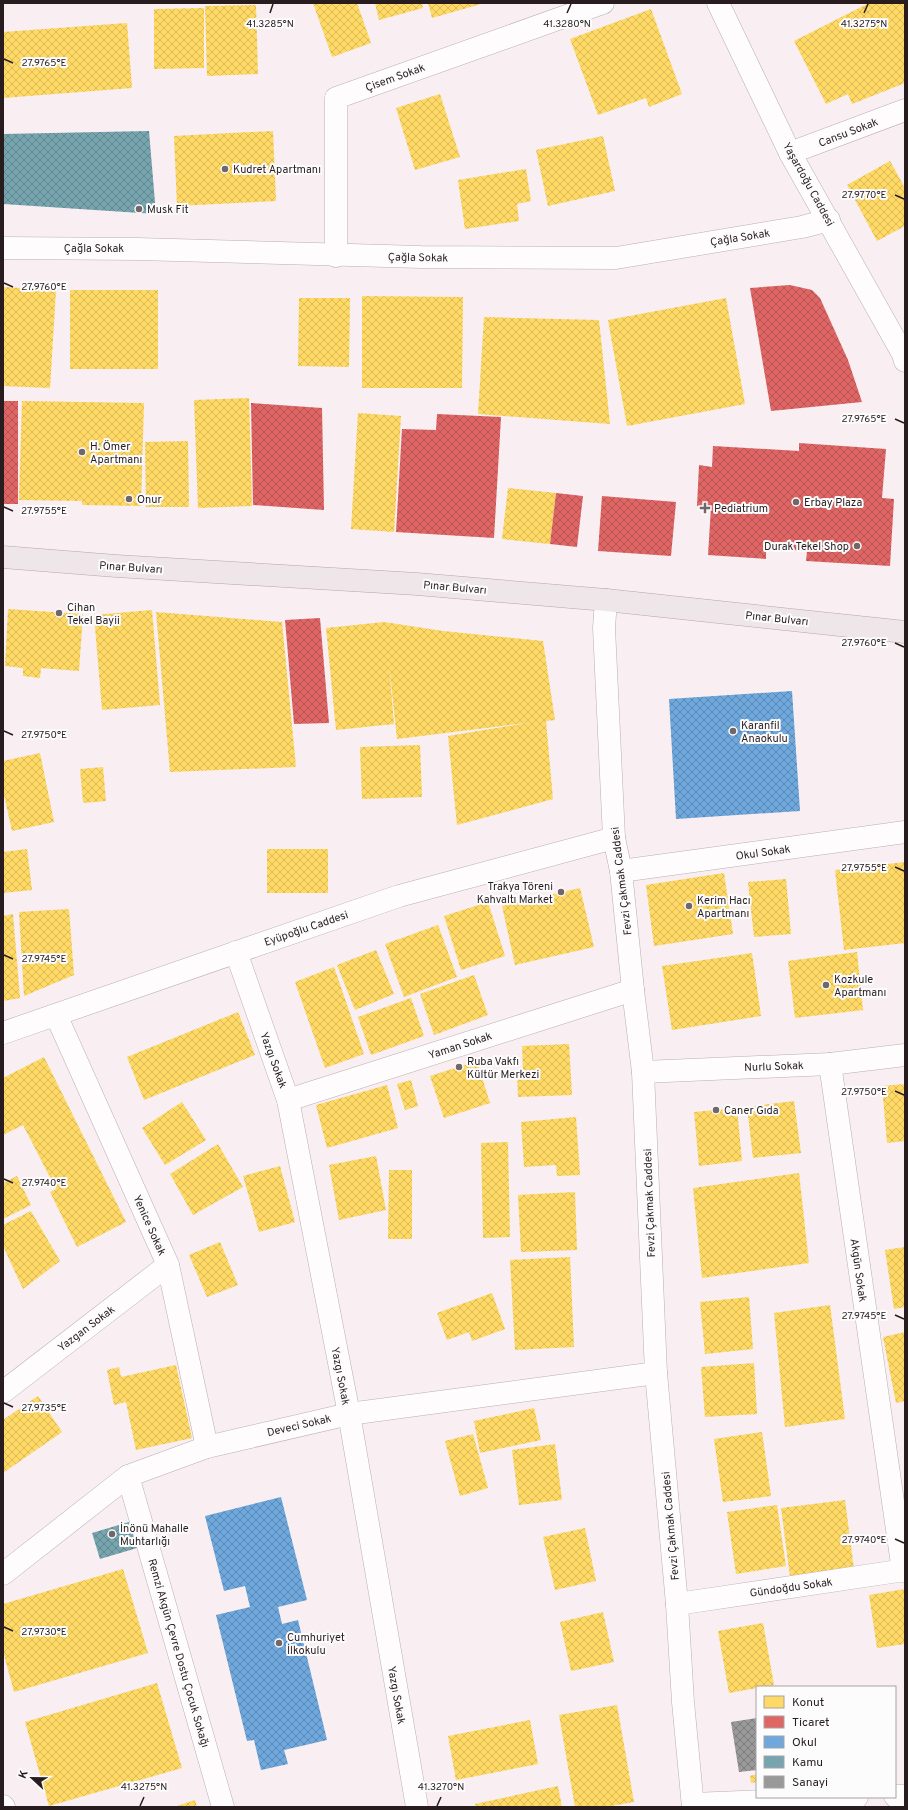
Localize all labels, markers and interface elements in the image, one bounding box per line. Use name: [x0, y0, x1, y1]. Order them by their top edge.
text: 41.3285°N: [246, 18, 294, 31]
text: 41.3280°N: [543, 18, 591, 31]
text: 41.3275°N: [841, 18, 887, 31]
text: 27.9765°E: [21, 57, 67, 70]
street label: Çisem Sokak: [364, 61, 427, 95]
street label: Cansu Sokak: [817, 115, 880, 151]
street label: Yaşardoğu Caddesi: [779, 140, 837, 229]
place label: Kudret Apartmanı: [233, 163, 321, 177]
marker: Kudret Apartmanı: [220, 164, 230, 174]
text: 27.9770°E: [841, 189, 887, 202]
place label: Musk Fit: [147, 203, 189, 217]
marker: Musk Fit: [134, 204, 144, 214]
street label: Çağla Sokak: [709, 226, 771, 250]
street label: Çağla Sokak: [64, 242, 124, 256]
street label: Çağla Sokak: [388, 250, 448, 266]
text: 27.9760°E: [21, 281, 67, 294]
text: 27.9765°E: [841, 413, 887, 426]
place label: H. Ömer Apartmanı: [90, 439, 142, 467]
marker: H. Ömer Apartmanı: [77, 447, 87, 457]
place label: Onur: [137, 493, 163, 507]
marker: Onur: [124, 494, 134, 504]
place label: Erbay Plaza: [804, 496, 862, 510]
marker: Erbay Plaza: [791, 497, 801, 507]
marker: Pediatrium: [699, 502, 711, 514]
place label: Pediatrium: [714, 502, 768, 516]
text: 27.9755°E: [21, 505, 67, 518]
place label: Durak Tekel Shop: [764, 540, 849, 554]
marker: Durak Tekel Shop: [852, 541, 862, 551]
street label: Pınar Bulvarı: [99, 559, 163, 577]
street label: Pınar Bulvarı: [423, 578, 487, 598]
place label: Cihan Tekel Bayii: [67, 601, 120, 628]
marker: Cihan Tekel Bayii: [54, 608, 64, 618]
street label: Pınar Bulvarı: [745, 609, 809, 629]
text: 27.9760°E: [841, 637, 887, 650]
place label: Karanfil Anaokulu: [741, 719, 788, 746]
marker: Karanfil Anaokulu: [728, 726, 738, 736]
text: 27.9750°E: [21, 729, 67, 742]
street label: Fevzi Çakmak Caddesi: [608, 826, 636, 936]
street label: Okul Sokak: [735, 842, 792, 864]
text: 27.9755°E: [841, 862, 887, 875]
place label: Trakya Töreni Kahvaltı Market: [477, 880, 553, 907]
marker: Trakya Töreni Kahvaltı Market: [556, 887, 566, 897]
place label: Kerim Hacı Apartmanı: [697, 894, 751, 921]
marker: Kerim Hacı Apartmanı: [684, 901, 694, 911]
street label: Eyüpoğlu Caddesi: [263, 908, 350, 950]
text: 27.9745°E: [22, 953, 66, 966]
place label: Kozkule Apartmanı: [834, 973, 886, 1000]
marker: Kozkule Apartmanı: [821, 980, 831, 990]
street label: Yaman Sokak: [427, 1029, 494, 1063]
street label: Yazgı Sokak: [256, 1030, 290, 1091]
place label: Ruba Vakfı Kültür Merkezi: [467, 1055, 539, 1082]
street label: Nurlu Sokak: [744, 1059, 804, 1075]
marker: Ruba Vakfı Kültür Merkezi: [454, 1062, 464, 1072]
text: 27.9750°E: [841, 1086, 887, 1099]
place label: Caner Gıda: [724, 1104, 779, 1118]
marker: Caner Gıda: [711, 1105, 721, 1115]
street label: Fevzi Çakmak Caddesi: [641, 1148, 659, 1258]
text: 27.9740°E: [21, 1177, 67, 1190]
street label: Yenice Sokak: [130, 1193, 169, 1258]
street label: Akgün Sokak: [847, 1238, 869, 1303]
street label: Yazgan Sokak: [55, 1303, 118, 1355]
text: 27.9745°E: [842, 1310, 886, 1323]
street label: Yazgı Sokak: [328, 1346, 353, 1407]
text: 27.9735°E: [21, 1402, 67, 1415]
street label: Deveci Sokak: [266, 1412, 333, 1440]
street label: Fevzi Çakmak Caddesi: [659, 1471, 683, 1581]
place label: İnönü Mahalle Muhtarlığı: [120, 1521, 189, 1549]
marker: İnönü Mahalle Muhtarlığı: [107, 1529, 117, 1539]
text: 27.9740°E: [841, 1534, 887, 1547]
street label: Remzi Akgün Çevre Dostu Çocuk Sokağı: [144, 1557, 212, 1749]
street label: Gündoğdu Sokak: [749, 1575, 834, 1601]
text: 27.9730°E: [21, 1626, 67, 1639]
place label: Cumhuriyet İlkokulu: [287, 1631, 345, 1658]
marker: Cumhuriyet İlkokulu: [274, 1638, 284, 1648]
street label: Yazgı Sokak: [384, 1665, 408, 1726]
legend: [756, 1686, 896, 1798]
text: Konut: [792, 1695, 824, 1711]
text: Ticaret: [792, 1715, 830, 1731]
text: Okul: [792, 1735, 817, 1751]
text: Kamu: [792, 1755, 823, 1771]
north arrow: [12, 1758, 52, 1798]
text: K: [16, 1768, 32, 1781]
text: Sanayi: [792, 1775, 828, 1791]
text: 41.3275°N: [121, 1781, 167, 1794]
text: 41.3270°N: [418, 1781, 464, 1794]

